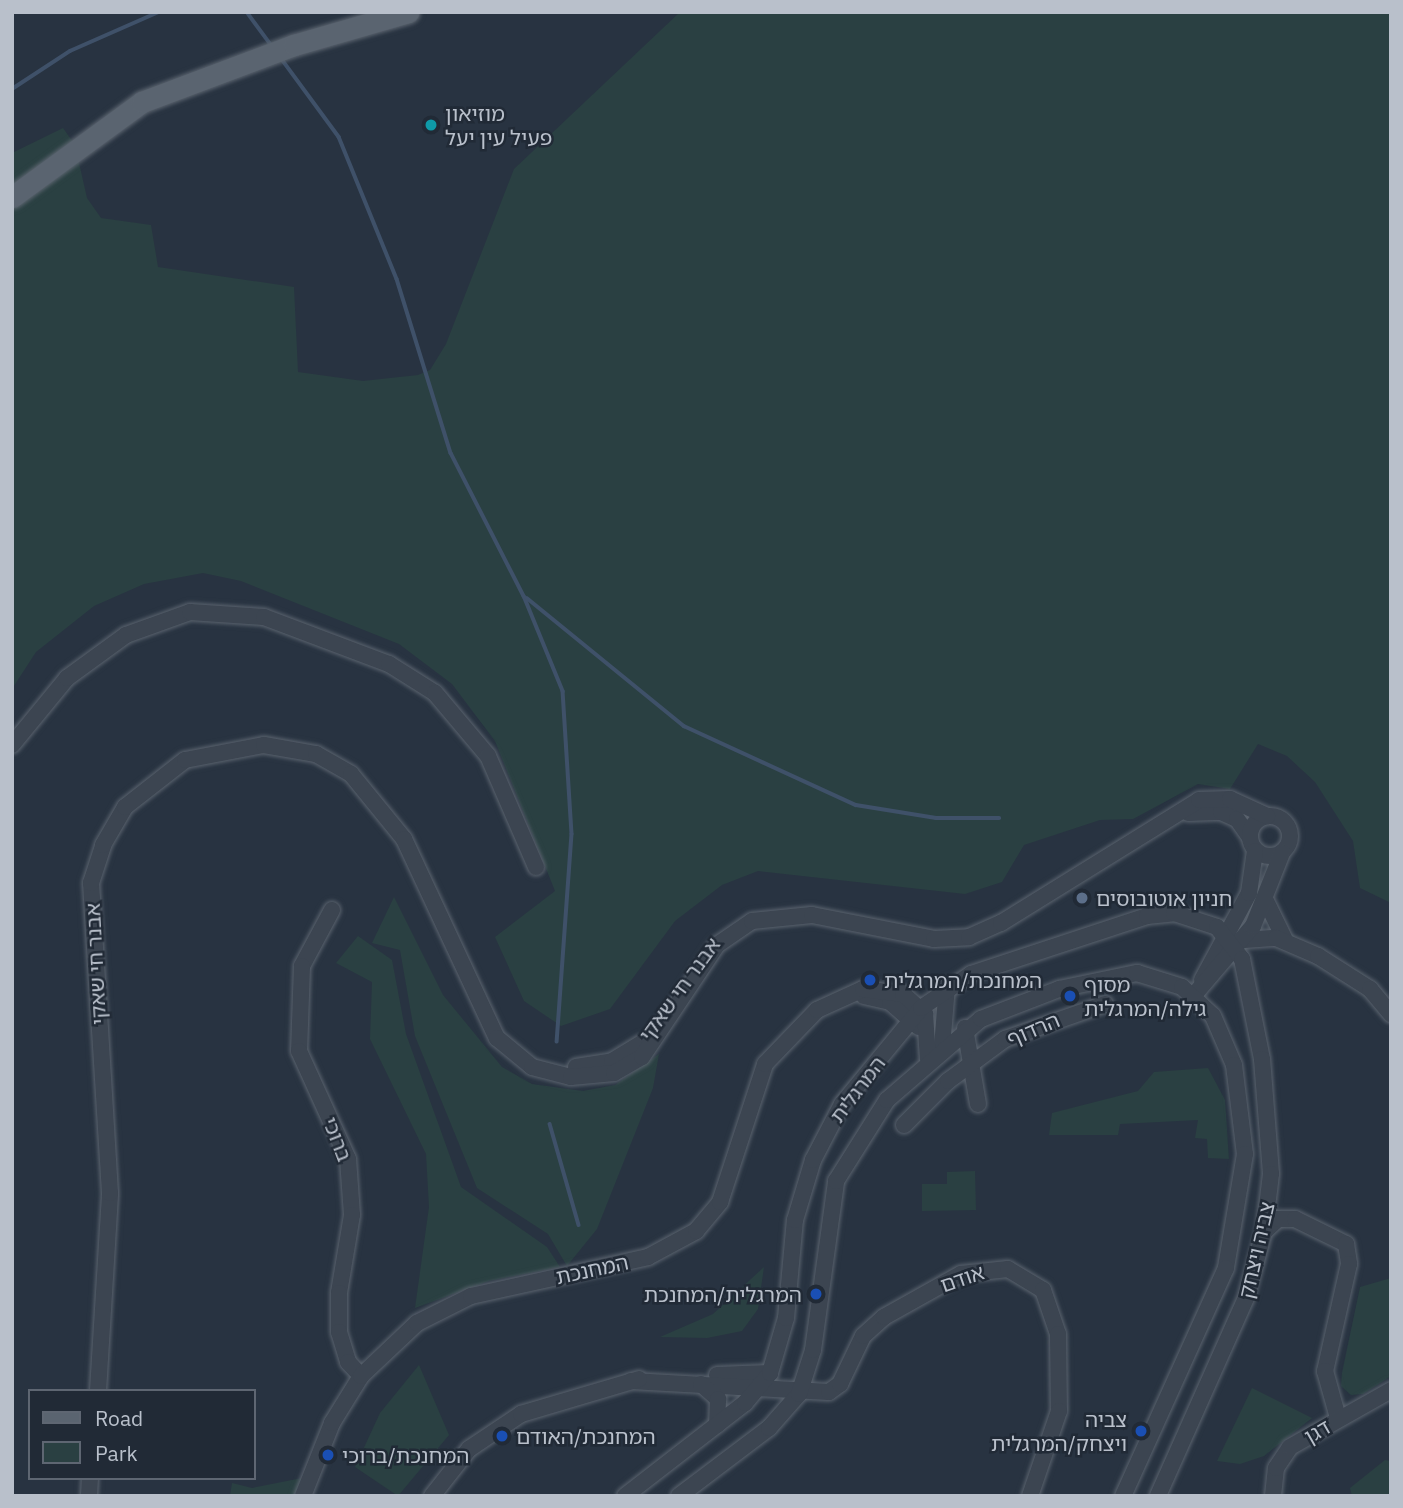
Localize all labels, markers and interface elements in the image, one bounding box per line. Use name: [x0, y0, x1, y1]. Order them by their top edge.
place label: מוזיאון פעיל עין יעל: [445, 100, 552, 150]
marker: מוזיאון פעיל עין יעל: [423, 117, 439, 133]
place label: חניון אוטובוסים: [1096, 885, 1232, 911]
marker: חניון אוטובוסים: [1074, 890, 1090, 906]
street label: אבנר חי שאקי: [79, 902, 111, 1026]
street label: אבנר חי שאקי: [633, 932, 725, 1046]
place label: המחנכת/המרגלית: [884, 967, 1042, 993]
place label: מסוף גילה/המרגלית: [1084, 971, 1206, 1021]
marker: המחנכת/המרגלית: [862, 972, 878, 988]
marker: מסוף גילה/המרגלית: [1062, 988, 1078, 1004]
street label: הרדוף: [1003, 1007, 1063, 1051]
street label: המרגלית: [824, 1051, 890, 1127]
street label: ברוכי: [318, 1113, 358, 1165]
street label: צביה ויצחק: [1233, 1199, 1279, 1301]
street label: המחנכת: [553, 1249, 631, 1289]
street label: אודם: [937, 1259, 987, 1297]
place label: המרגלית/המחנכת: [644, 1281, 802, 1307]
marker: המרגלית/המחנכת: [808, 1286, 824, 1302]
legend: [28, 1389, 256, 1480]
text: Road: [95, 1404, 143, 1432]
place label: צביה ויצחק/המרגלית: [991, 1406, 1127, 1456]
street label: דגן: [1299, 1414, 1335, 1448]
place label: המחנכת/האודם: [516, 1423, 656, 1449]
marker: צביה ויצחק/המרגלית: [1133, 1423, 1149, 1439]
marker: המחנכת/האודם: [494, 1428, 510, 1444]
text: Park: [95, 1439, 138, 1467]
place label: המחנכת/ברוכי: [342, 1442, 469, 1468]
marker: המחנכת/ברוכי: [320, 1447, 336, 1463]

